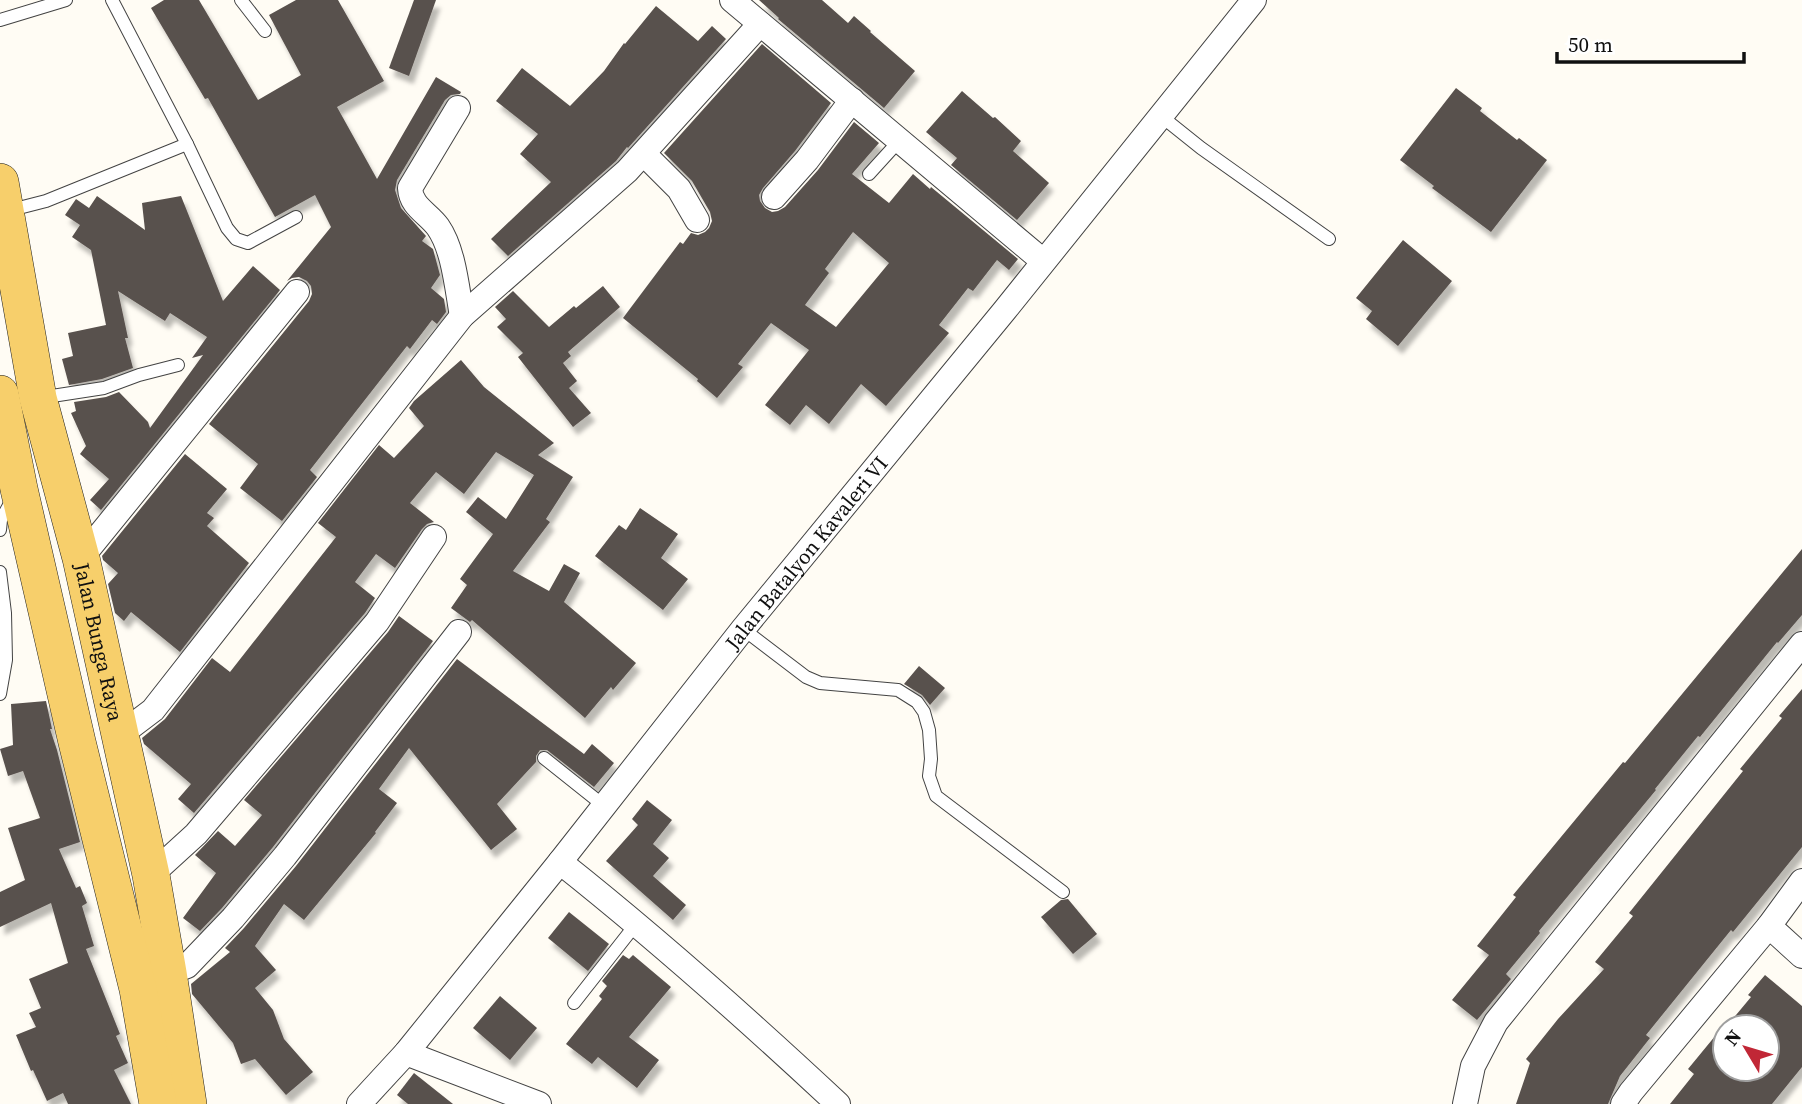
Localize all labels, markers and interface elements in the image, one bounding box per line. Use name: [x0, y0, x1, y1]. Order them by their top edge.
scale bar: [1557, 21, 1744, 65]
text: 50 m: [1568, 30, 1613, 59]
street label: Jalan Batalyon Kavaleri VI: [717, 449, 894, 656]
street label: Jalan Bunga Raya: [68, 559, 131, 724]
north arrow: [1711, 1013, 1781, 1083]
text: N: [1718, 1024, 1747, 1051]

